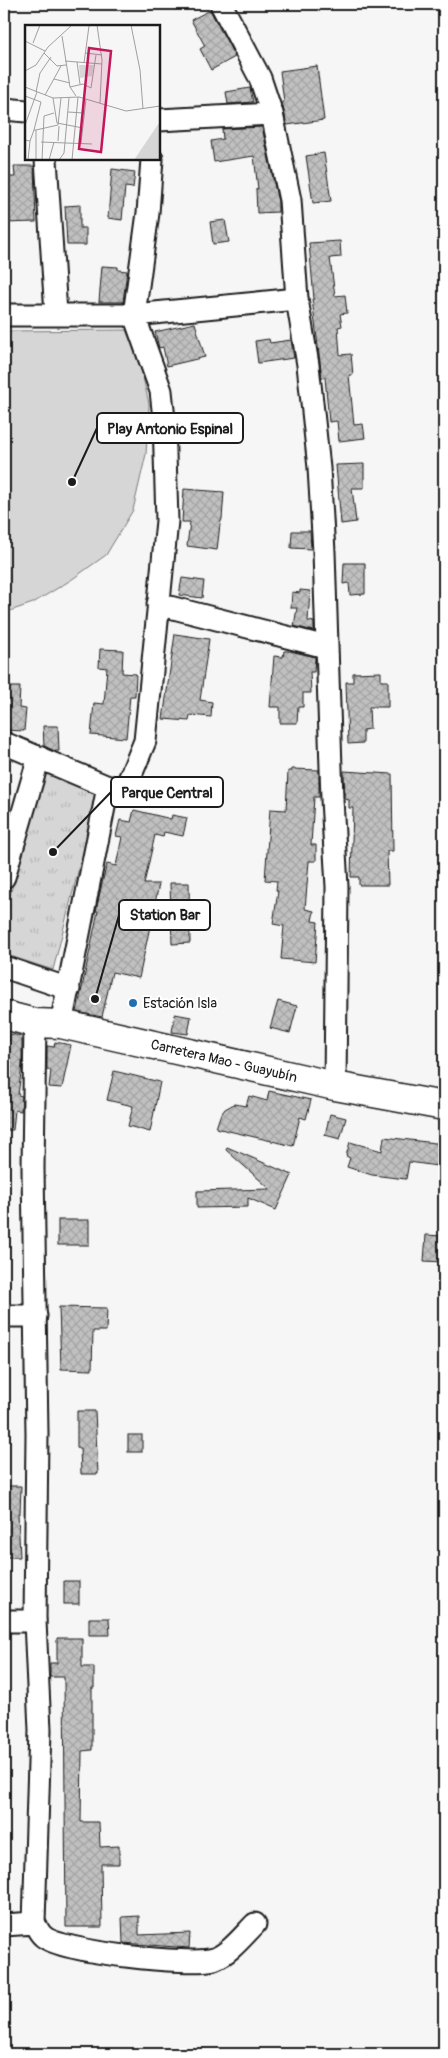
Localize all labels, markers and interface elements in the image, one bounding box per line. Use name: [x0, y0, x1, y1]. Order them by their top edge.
inset map: [25, 25, 160, 160]
callout: Play Antonio Espinal: [97, 413, 243, 443]
text: Play Antonio Espinal: [107, 420, 233, 439]
callout: Parque Central: [111, 777, 223, 807]
text: Parque Central: [121, 784, 213, 803]
callout: Station Bar: [119, 900, 210, 930]
text: Station Bar: [130, 906, 201, 925]
place label: Estación Isla: [143, 995, 217, 1012]
marker: Estación Isla: [127, 997, 139, 1009]
street label: Carretera Mao - Guayubín: [149, 1036, 299, 1086]

